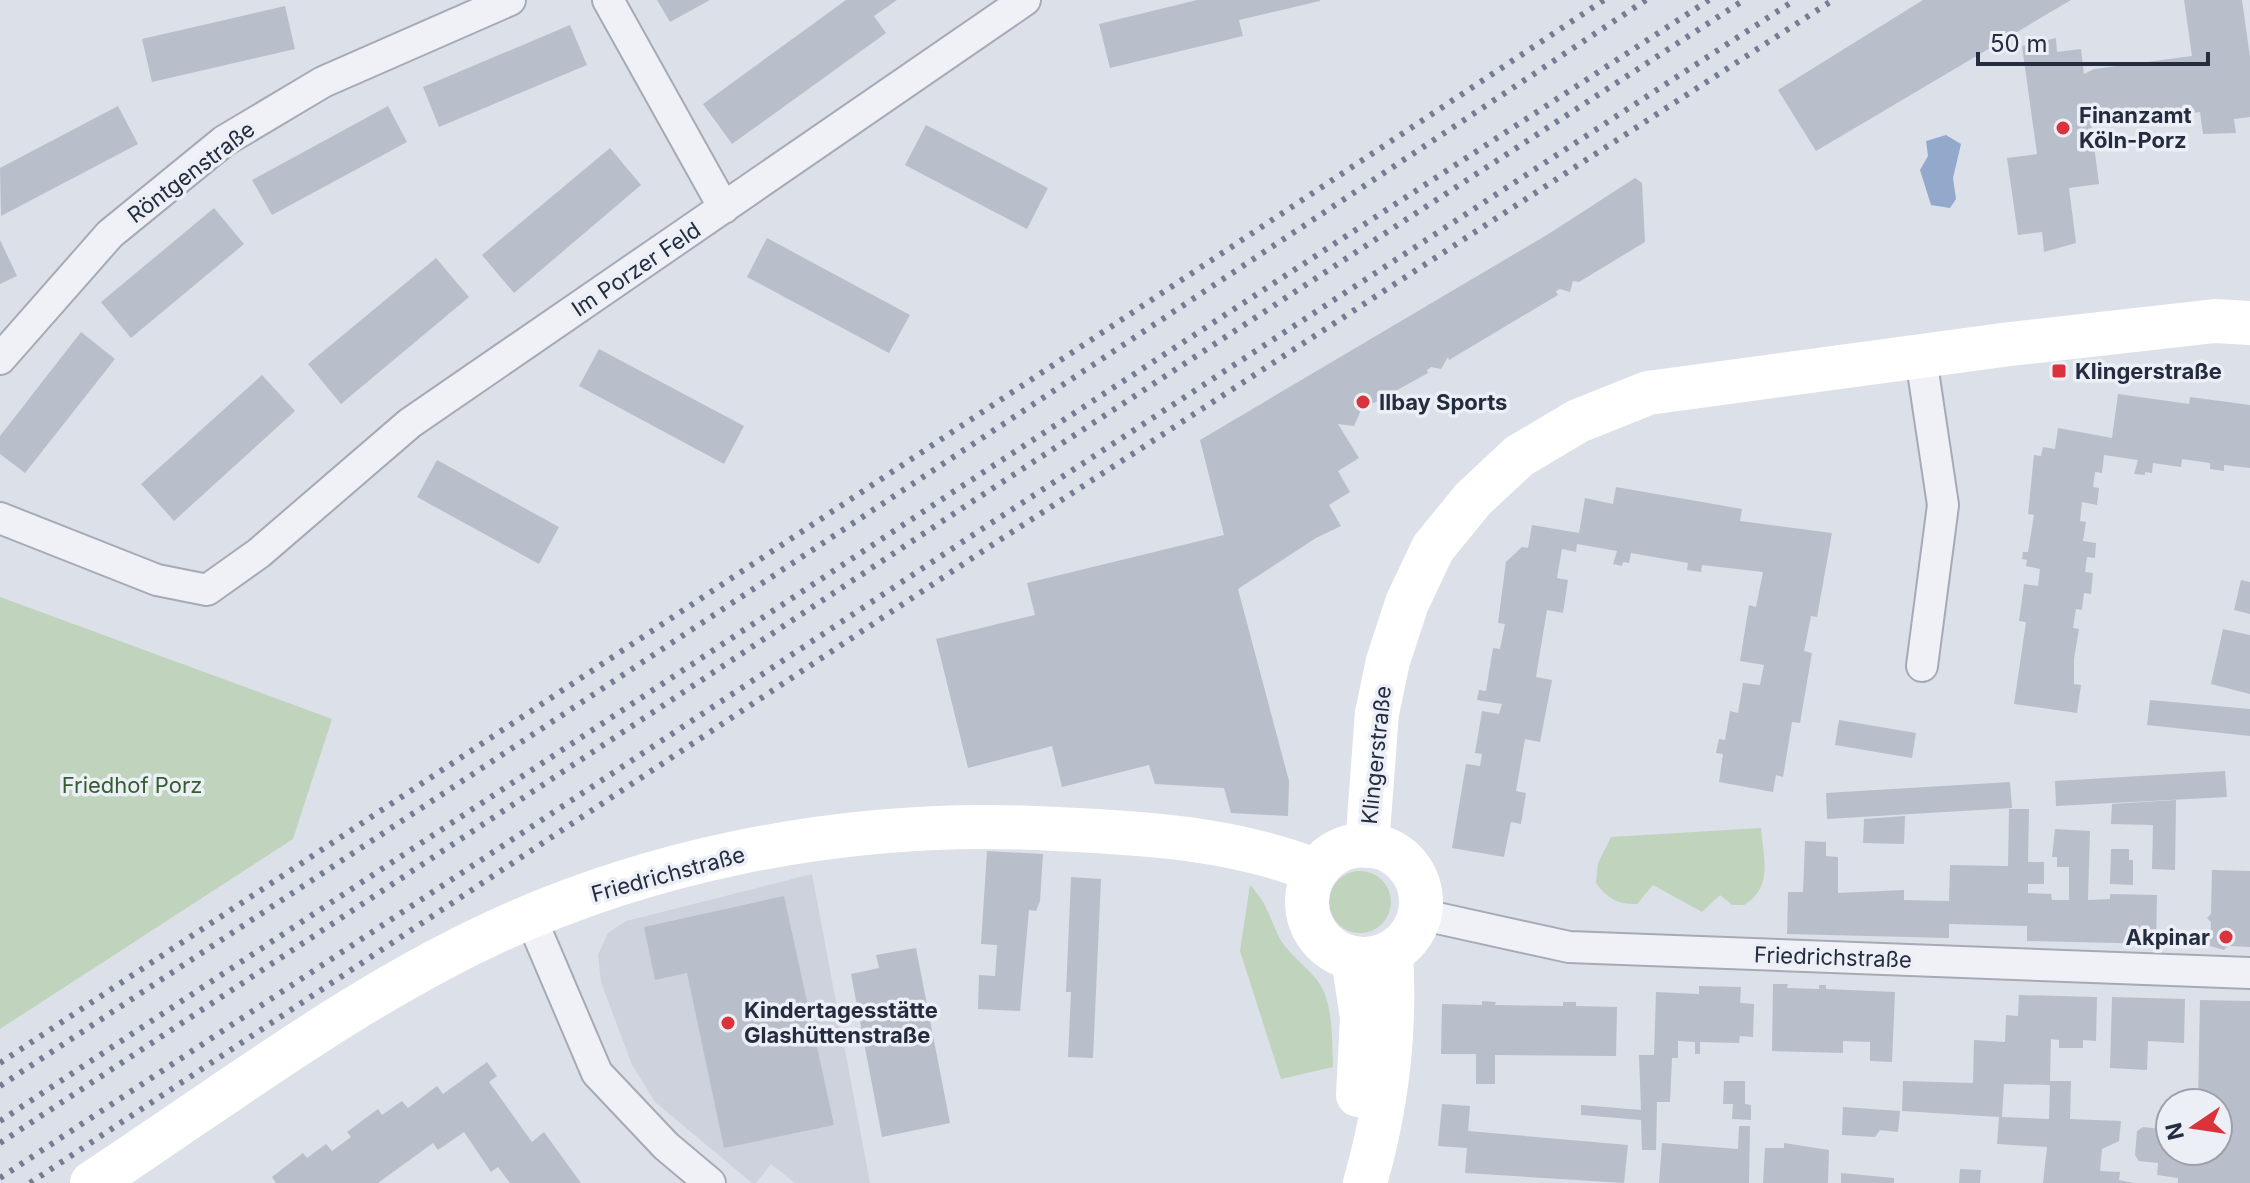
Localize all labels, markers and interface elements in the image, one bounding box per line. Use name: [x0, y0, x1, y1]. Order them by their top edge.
scale bar: [1978, 16, 2208, 66]
text: 50 m: [1990, 29, 2048, 58]
place label: Finanzamt Köln-Porz: [2079, 102, 2192, 153]
street label: Röntgenstraße: [122, 116, 260, 228]
marker: Finanzamt Köln-Porz: [2054, 119, 2072, 137]
street label: Im Porzer Feld: [567, 216, 705, 322]
place label: Klingerstraße: [2075, 358, 2222, 384]
marker: Klingerstraße: [2050, 362, 2068, 380]
place label: Ilbay Sports: [1379, 389, 1507, 415]
marker: Ilbay Sports: [1354, 393, 1372, 411]
street label: Klingerstraße: [1356, 685, 1396, 825]
park label: Friedhof Porz: [62, 772, 202, 798]
street label: Friedrichstraße: [588, 841, 748, 907]
place label: Akpinar: [2126, 924, 2210, 950]
marker: Akpinar: [2217, 928, 2235, 946]
street label: Friedrichstraße: [1754, 941, 1912, 973]
place label: Kindertagesstätte Glashüttenstraße: [744, 997, 938, 1048]
marker: Kindertagesstätte Glashüttenstraße: [719, 1014, 737, 1032]
north arrow: [2154, 1087, 2234, 1167]
text: N: [2160, 1120, 2189, 1143]

